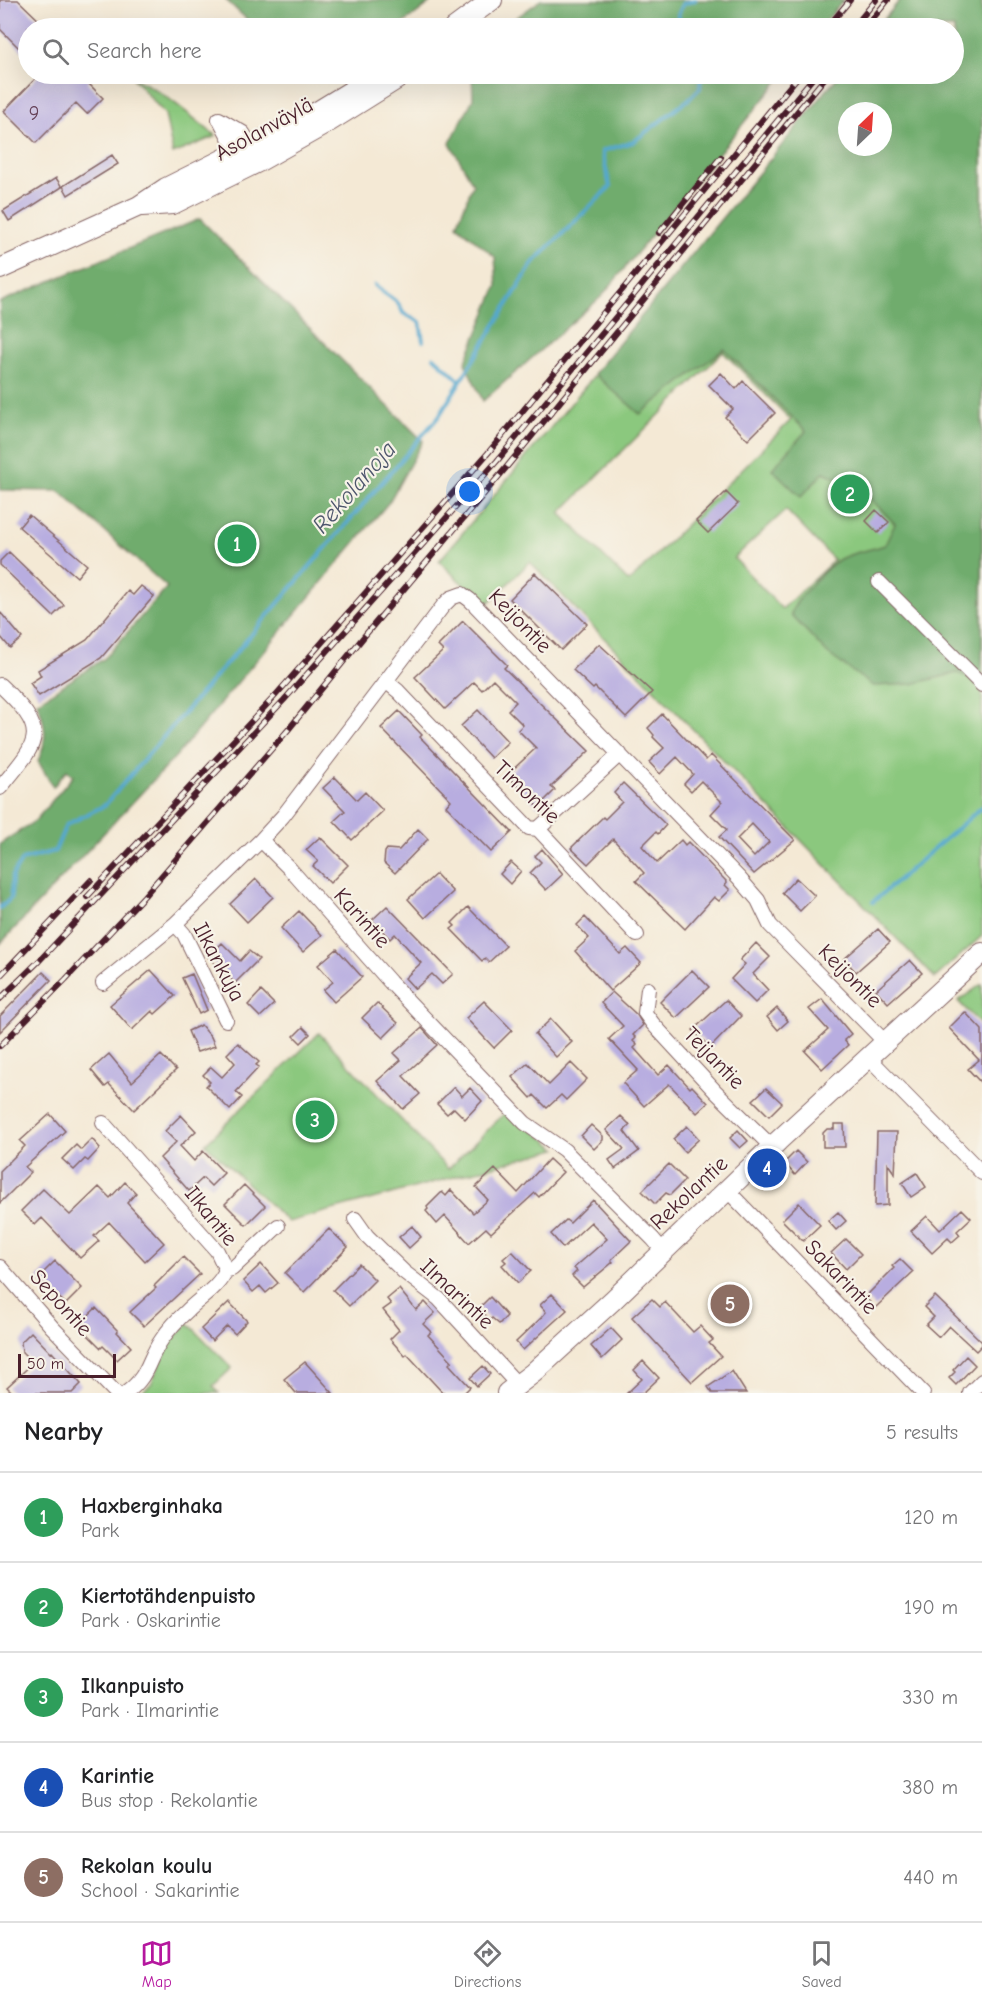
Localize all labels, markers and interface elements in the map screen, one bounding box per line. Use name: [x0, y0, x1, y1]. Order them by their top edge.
search box: [18, 18, 964, 84]
icon: search: [39, 35, 72, 68]
text: Search here: [87, 38, 202, 64]
street label: Asolanväylä: [210, 91, 318, 167]
house number: 9: [29, 102, 39, 125]
north arrow: [838, 102, 892, 156]
water label: Rekolanoja: [306, 435, 402, 539]
pin: 2: [830, 472, 870, 516]
your location: [455, 477, 484, 506]
pin: 1: [218, 522, 256, 566]
street label: Keijontie: [483, 583, 557, 659]
street label: Timontie: [489, 755, 565, 829]
street label: Karintie: [328, 883, 396, 953]
street label: Ilkankuja: [187, 918, 251, 1006]
street label: Keijontie: [813, 939, 887, 1013]
street label: Teijantie: [678, 1021, 750, 1095]
pin: 3: [296, 1098, 334, 1142]
pin: 4: [748, 1146, 786, 1190]
street label: Rekolantie: [645, 1151, 733, 1235]
street label: Ilkantie: [179, 1181, 243, 1251]
street label: Sakarintie: [799, 1234, 883, 1320]
street label: Ilmarintie: [415, 1253, 499, 1335]
street label: Sepontie: [24, 1264, 98, 1342]
pin: 5: [710, 1282, 750, 1326]
scale bar: [18, 1351, 116, 1378]
text: 50 m: [27, 1355, 64, 1373]
text: Nearby: [24, 1417, 103, 1447]
text: 5 results: [886, 1421, 958, 1444]
text: Haxberginhaka: [81, 1493, 223, 1519]
text: 1: [40, 1506, 47, 1529]
text: 120 m: [904, 1506, 958, 1529]
text: Park: [81, 1519, 119, 1542]
text: Kiertotähdenpuisto: [81, 1583, 256, 1609]
text: 2: [39, 1596, 48, 1619]
text: 190 m: [904, 1596, 958, 1619]
text: Park · Oskarintie: [81, 1609, 221, 1632]
text: Ilkanpuisto: [81, 1673, 184, 1699]
text: 3: [39, 1686, 48, 1709]
text: 330 m: [902, 1686, 958, 1709]
text: Park · Ilmarintie: [81, 1699, 219, 1722]
text: Karintie: [81, 1763, 154, 1789]
text: 4: [39, 1776, 48, 1799]
text: 380 m: [902, 1776, 958, 1799]
text: Bus stop · Rekolantie: [81, 1789, 258, 1812]
text: Rekolan koulu: [81, 1853, 212, 1879]
text: 5: [38, 1866, 49, 1889]
text: 440 m: [903, 1866, 958, 1889]
text: School · Sakarintie: [81, 1879, 240, 1902]
tab: Map: [140, 1937, 173, 1991]
tab: Directions: [454, 1937, 521, 1991]
tab: Saved: [802, 1937, 842, 1991]

